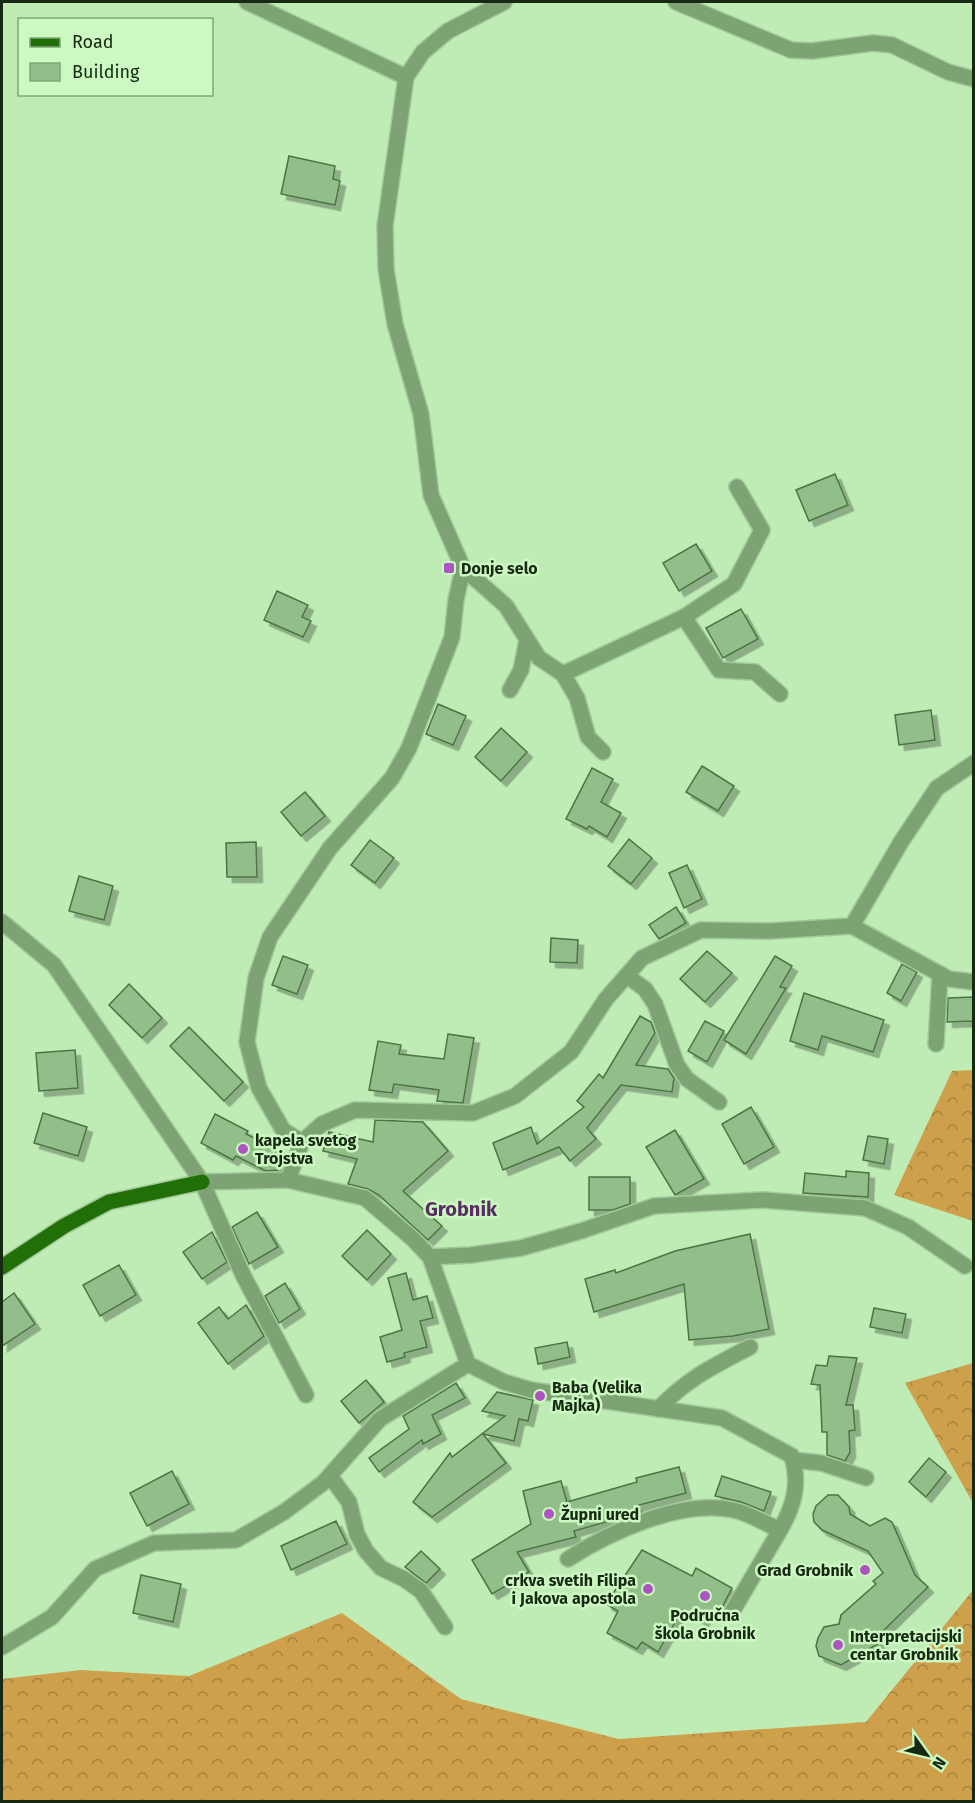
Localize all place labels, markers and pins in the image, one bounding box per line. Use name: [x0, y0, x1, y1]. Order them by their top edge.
place label: Donje selo: [461, 559, 538, 578]
marker: Donje selo: [442, 561, 456, 575]
place label: kapela svetog Trojstva: [255, 1131, 357, 1168]
marker: kapela svetog Trojstva: [236, 1142, 250, 1156]
place label: Baba (Velika Majka): [552, 1378, 642, 1415]
marker: Baba (Velika Majka): [533, 1389, 547, 1403]
place label: Župni ured: [561, 1504, 639, 1524]
marker: Župni ured: [542, 1507, 556, 1521]
place label: Grad Grobnik: [757, 1561, 853, 1580]
marker: Grad Grobnik: [858, 1563, 872, 1577]
place label: crkva svetih Filipa i Jakova apostola: [505, 1571, 636, 1608]
marker: crkva svetih Filipa i Jakova apostola: [641, 1582, 655, 1596]
marker: Područna škola Grobnik: [698, 1589, 712, 1603]
place label: Područna škola Grobnik: [655, 1606, 755, 1643]
place label: Interpretacijski centar Grobnik: [850, 1627, 962, 1664]
marker: Interpretacijski centar Grobnik: [831, 1638, 845, 1652]

